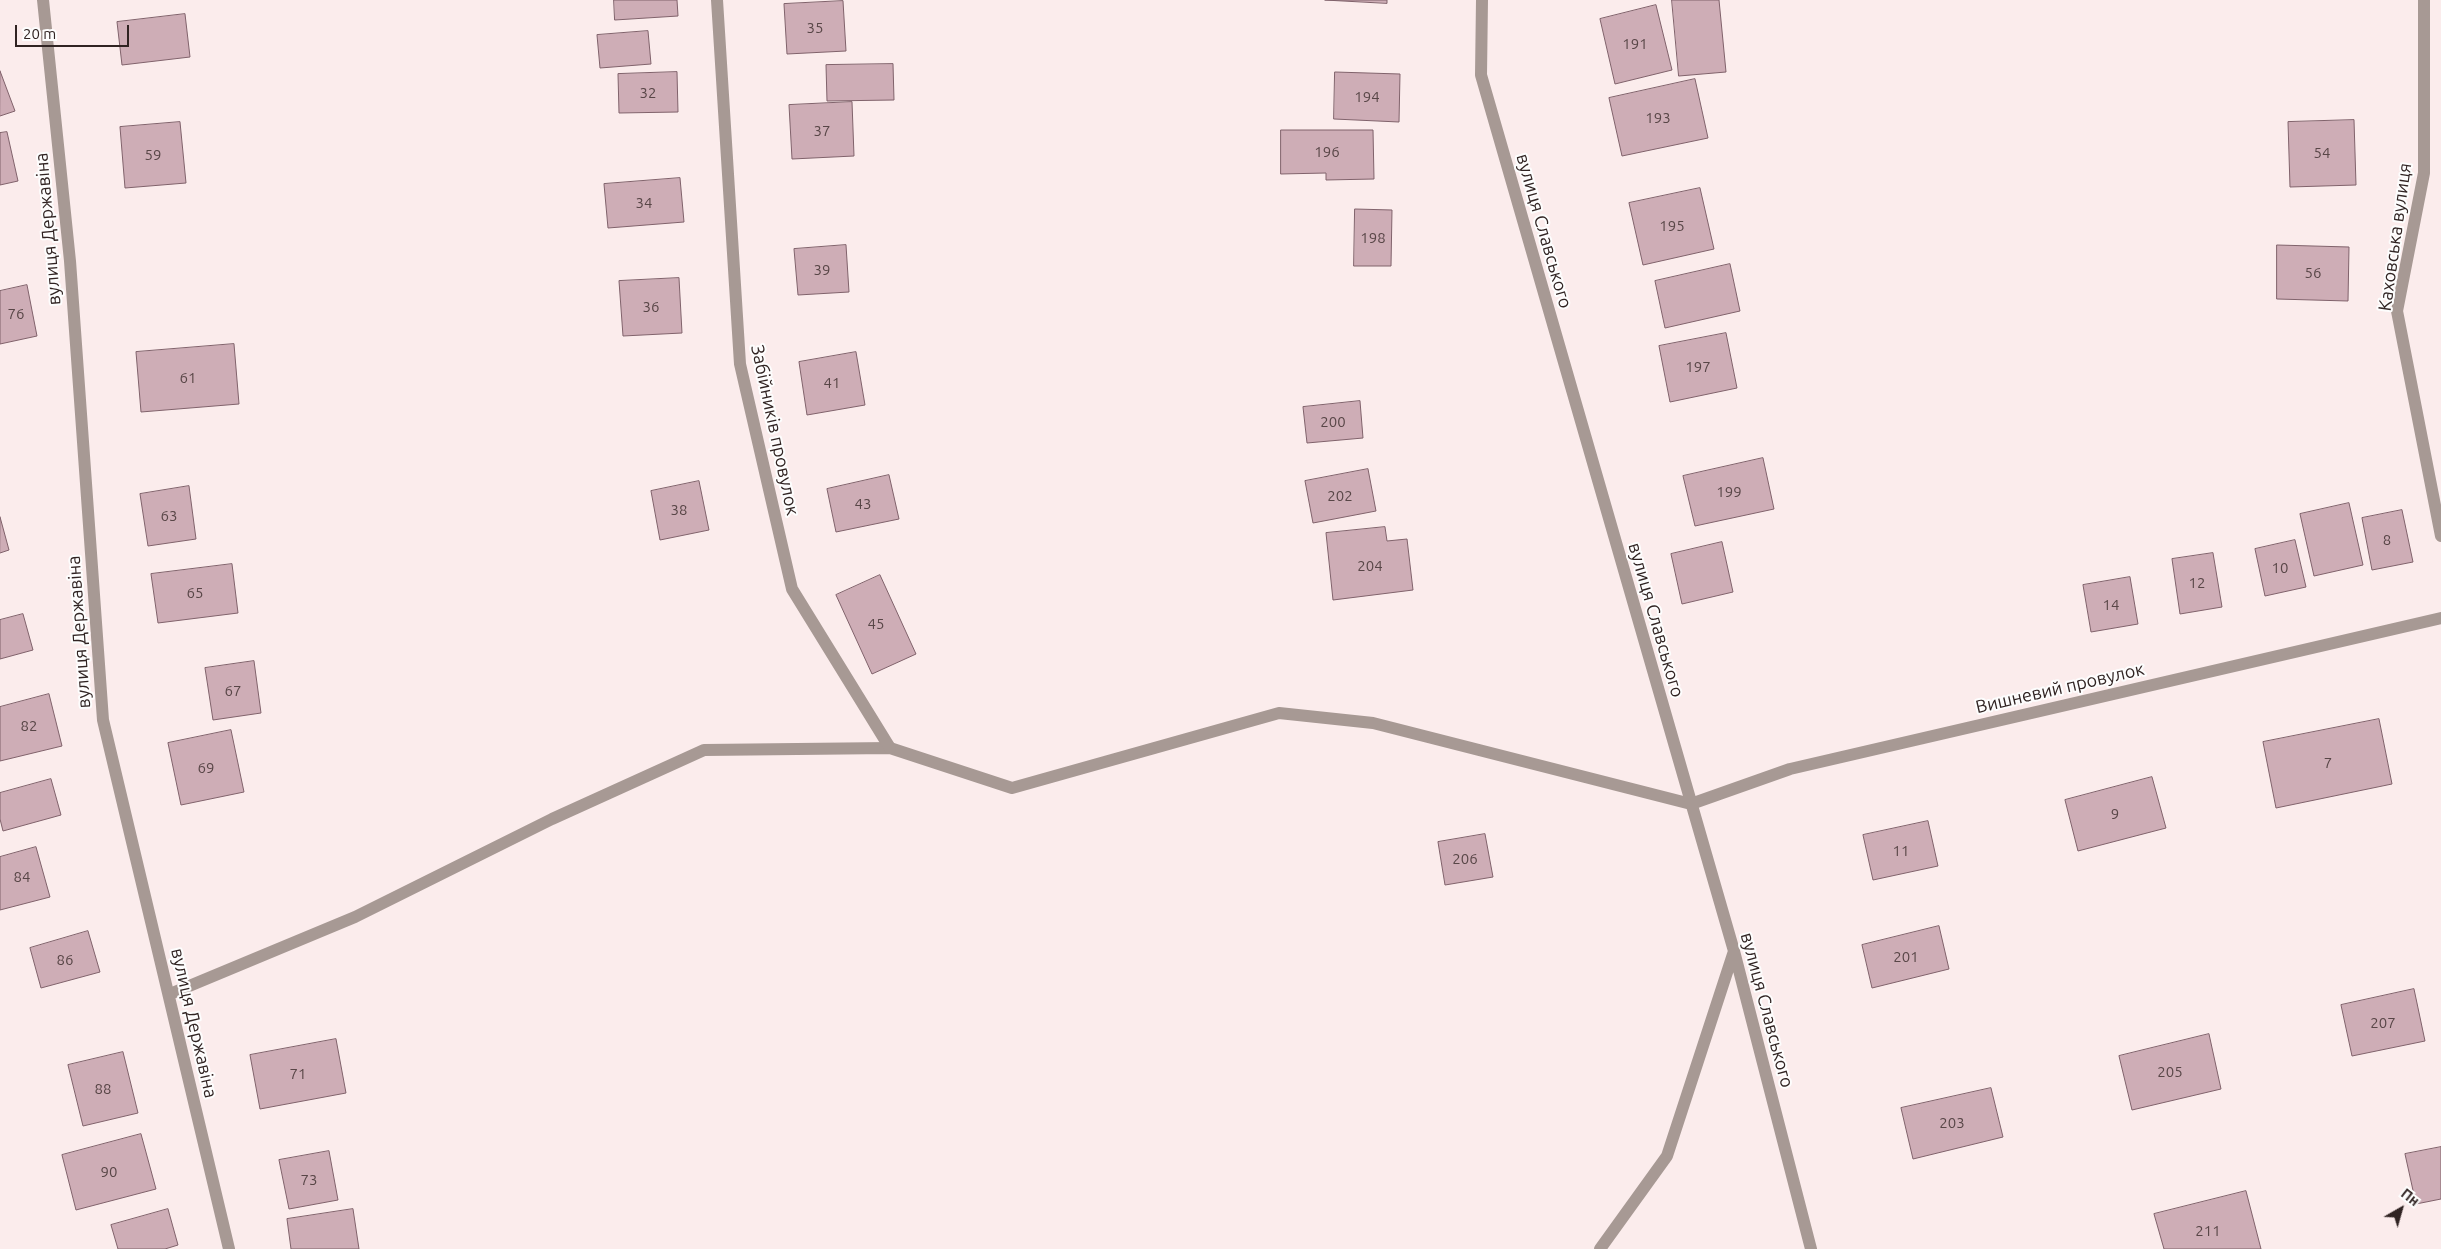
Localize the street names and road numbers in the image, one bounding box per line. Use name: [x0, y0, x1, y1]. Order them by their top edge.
street label: вулиця Славського: [1512, 151, 1576, 311]
street label: вулиця Державіна: [31, 152, 65, 306]
street label: Каховська вулиця: [2374, 161, 2416, 313]
street label: Забійників провулок: [746, 343, 804, 517]
street label: вулиця Славського: [1624, 540, 1688, 700]
street label: вулиця Державіна: [63, 555, 95, 709]
street label: Вишневий провулок: [1974, 658, 2146, 718]
street label: вулиця Славського: [1736, 930, 1798, 1090]
street label: вулиця Державіна: [166, 946, 222, 1100]

